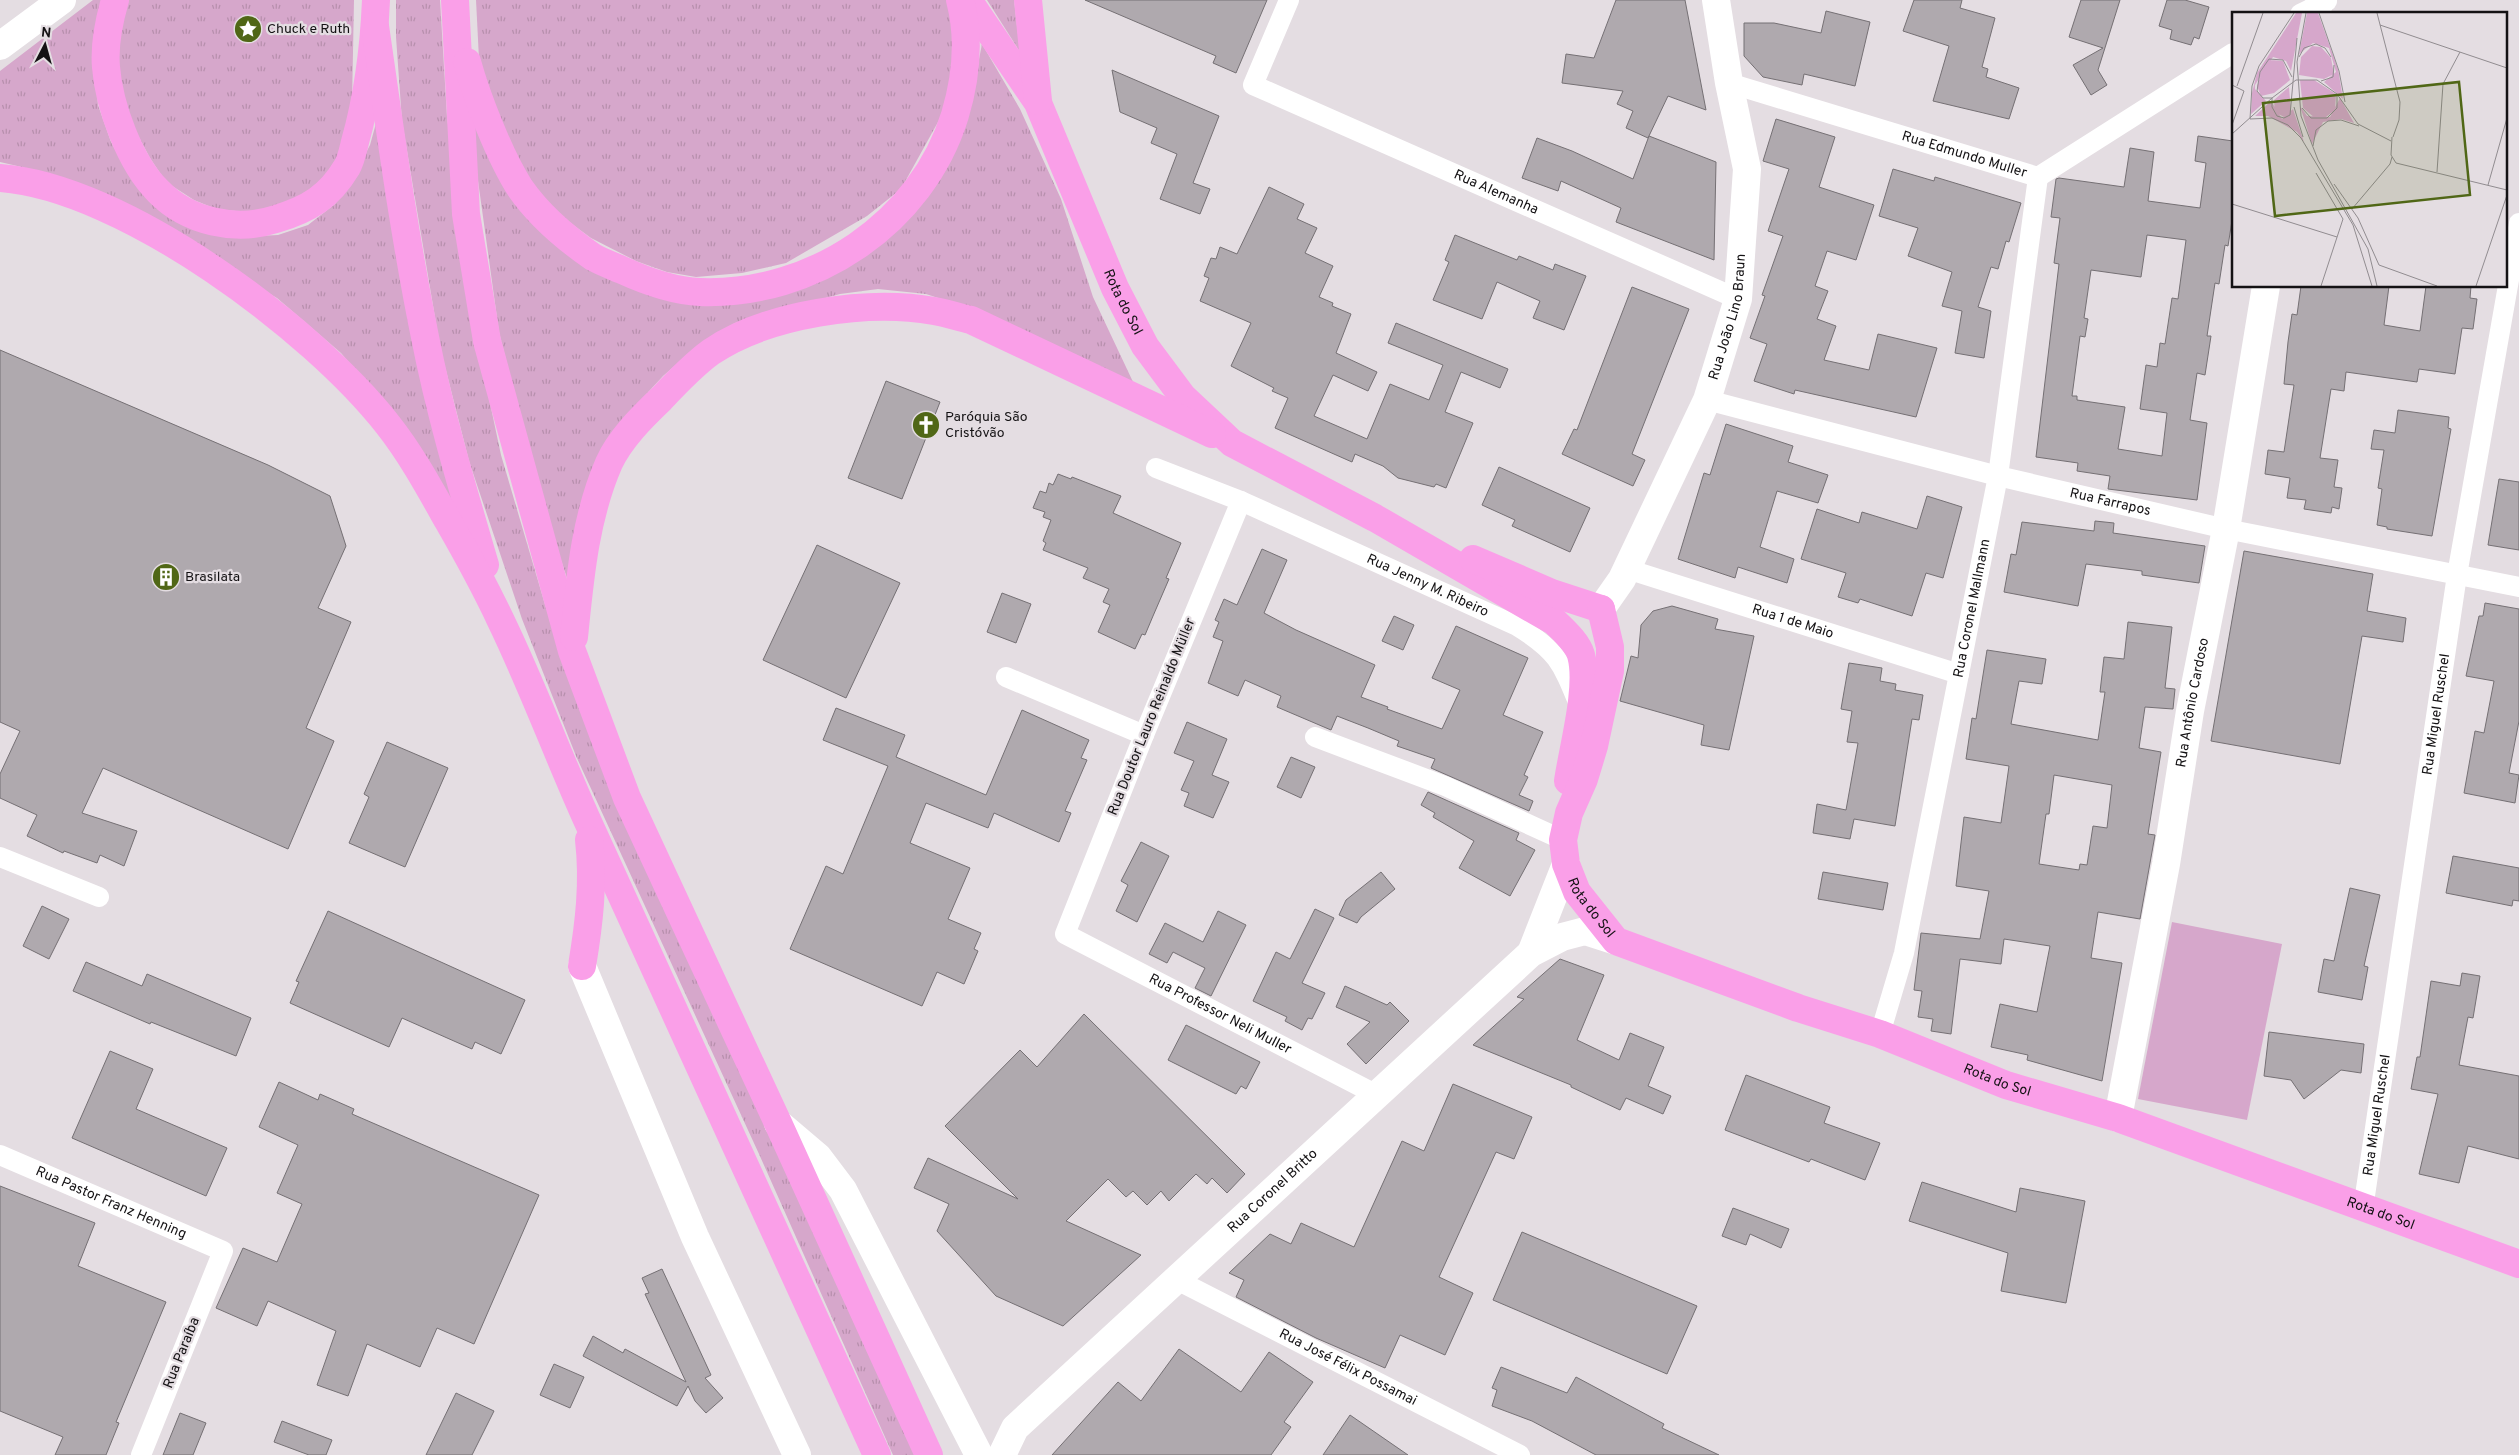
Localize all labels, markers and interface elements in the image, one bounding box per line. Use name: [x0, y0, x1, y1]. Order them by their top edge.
inset map: [2232, 12, 2506, 288]
place icon: Chuck e Ruth: [233, 14, 263, 44]
north arrow: [20, 20, 70, 70]
place label: Chuck e Ruth: [267, 21, 350, 38]
text: N: [40, 25, 52, 43]
street label: Rua Edmundo Muller: [1900, 128, 2030, 182]
street label: Rua Alemanha: [1451, 166, 1541, 218]
street label: Rua João Lino Braun: [1705, 253, 1750, 382]
street label: Rota do Sol: [1100, 267, 1146, 338]
place label: Paróquia São Cristóvão: [945, 409, 1028, 442]
church icon: Paróquia São Cristóvão: [911, 410, 941, 440]
street label: Rua Farrapos: [2068, 484, 2152, 520]
street label: Rua Coronel Mallmann: [1950, 537, 1994, 679]
street label: Rua Jenny M. Ribeiro: [1364, 550, 1492, 621]
building icon: Brasilata: [151, 562, 181, 592]
place label: Brasilata: [185, 569, 240, 586]
street label: Rua 1 de Maio: [1750, 601, 1836, 642]
street label: Rua Doutor Lauro Reinaldo Müller: [1105, 615, 1200, 818]
street label: Rua Antônio Cardoso: [2173, 636, 2213, 769]
street label: Rua Miguel Ruschel: [2419, 653, 2454, 776]
street label: Rota do Sol: [1564, 875, 1619, 941]
street label: Rua Professor Neli Muller: [1146, 970, 1295, 1058]
street label: Rua Miguel Ruschel: [2360, 1053, 2394, 1177]
street label: Rota do Sol: [1961, 1060, 2033, 1100]
street label: Rua Coronel Britto: [1224, 1145, 1321, 1237]
street label: Rua Pastor Franz Henning: [33, 1163, 189, 1243]
street label: Rota do Sol: [2344, 1193, 2417, 1234]
street label: Rua Paraíba: [160, 1315, 204, 1391]
street label: Rua José Félix Possamai: [1276, 1325, 1420, 1409]

